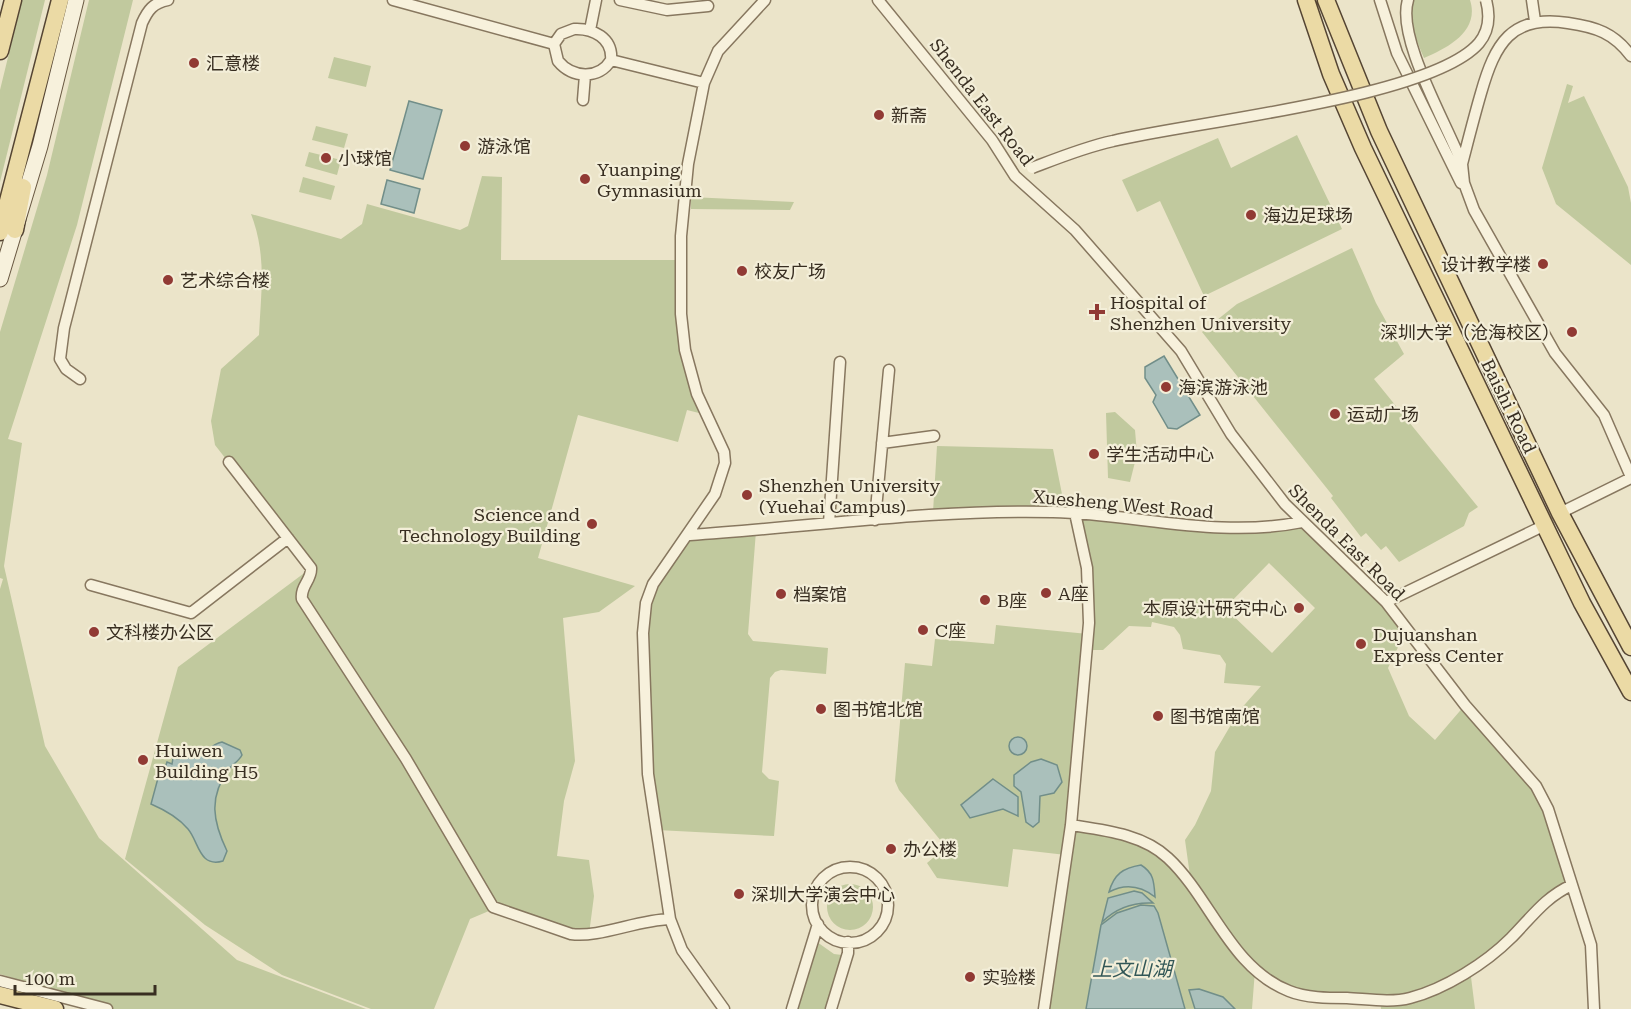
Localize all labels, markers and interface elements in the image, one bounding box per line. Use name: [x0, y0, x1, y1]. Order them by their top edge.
street label: Shenda East Road: [926, 34, 1038, 170]
place label: 汇意楼: [206, 53, 260, 74]
marker: 汇意楼: [187, 56, 201, 70]
place label: 新斋: [891, 105, 927, 126]
marker: 新斋: [872, 108, 886, 122]
place label: 游泳馆: [477, 136, 531, 157]
marker: 游泳馆: [458, 139, 472, 153]
place label: 小球馆: [338, 148, 392, 169]
marker: 小球馆: [319, 151, 333, 165]
place label: Yuanping Gymnasium: [597, 159, 702, 201]
marker: Yuanping Gymnasium: [578, 172, 592, 186]
place label: 海边足球场: [1263, 205, 1353, 226]
marker: 海边足球场: [1244, 208, 1258, 222]
place label: 设计教学楼: [1441, 254, 1531, 275]
marker: 设计教学楼: [1536, 257, 1550, 271]
place label: 校友广场: [754, 261, 826, 282]
marker: 校友广场: [735, 264, 749, 278]
place label: 艺术综合楼: [180, 270, 270, 291]
marker: 艺术综合楼: [161, 273, 175, 287]
place label: Hospital of Shenzhen University: [1110, 292, 1291, 334]
marker: Hospital of Shenzhen University: [1088, 303, 1106, 321]
place label: 深圳大学（沧海校区）: [1380, 322, 1560, 343]
marker: 深圳大学（沧海校区）: [1565, 325, 1579, 339]
street label: Baishi Road: [1477, 355, 1541, 457]
place label: 海滨游泳池: [1178, 377, 1268, 398]
marker: 海滨游泳池: [1159, 380, 1173, 394]
place label: 运动广场: [1347, 404, 1419, 425]
marker: 运动广场: [1328, 407, 1342, 421]
place label: 学生活动中心: [1106, 444, 1214, 465]
marker: 学生活动中心: [1087, 447, 1101, 461]
place label: Shenzhen University (Yuehai Campus): [759, 475, 940, 517]
street label: Shenda East Road: [1285, 480, 1410, 605]
street label: Xuesheng West Road: [1032, 486, 1215, 522]
marker: Shenzhen University (Yuehai Campus): [740, 488, 754, 502]
place label: Science and Technology Building: [399, 504, 581, 546]
marker: Science and Technology Building: [585, 517, 599, 531]
place label: A座: [1058, 583, 1089, 604]
place label: 档案馆: [793, 584, 847, 605]
marker: A座: [1039, 586, 1053, 600]
marker: 档案馆: [774, 587, 788, 601]
place label: B座: [997, 590, 1027, 611]
marker: B座: [978, 593, 992, 607]
place label: 本原设计研究中心: [1143, 598, 1287, 619]
marker: 本原设计研究中心: [1292, 601, 1306, 615]
place label: C座: [935, 620, 966, 641]
place label: 文科楼办公区: [106, 622, 214, 643]
marker: C座: [916, 623, 930, 637]
place label: Dujuanshan Express Center: [1373, 624, 1504, 666]
marker: 文科楼办公区: [87, 625, 101, 639]
marker: Dujuanshan Express Center: [1354, 637, 1368, 651]
place label: 图书馆北馆: [833, 699, 923, 720]
marker: 图书馆北馆: [814, 702, 828, 716]
place label: 图书馆南馆: [1170, 706, 1260, 727]
marker: 图书馆南馆: [1151, 709, 1165, 723]
place label: Huiwen Building H5: [155, 740, 258, 782]
marker: Huiwen Building H5: [136, 753, 150, 767]
place label: 办公楼: [903, 839, 957, 860]
marker: 办公楼: [884, 842, 898, 856]
place label: 深圳大学演会中心: [751, 884, 895, 905]
marker: 深圳大学演会中心: [732, 887, 746, 901]
water label: 上文山湖: [1092, 957, 1175, 981]
scale bar: [15, 958, 154, 996]
place label: 实验楼: [982, 967, 1036, 988]
text: 100 m: [24, 968, 75, 989]
marker: 实验楼: [963, 970, 977, 984]

